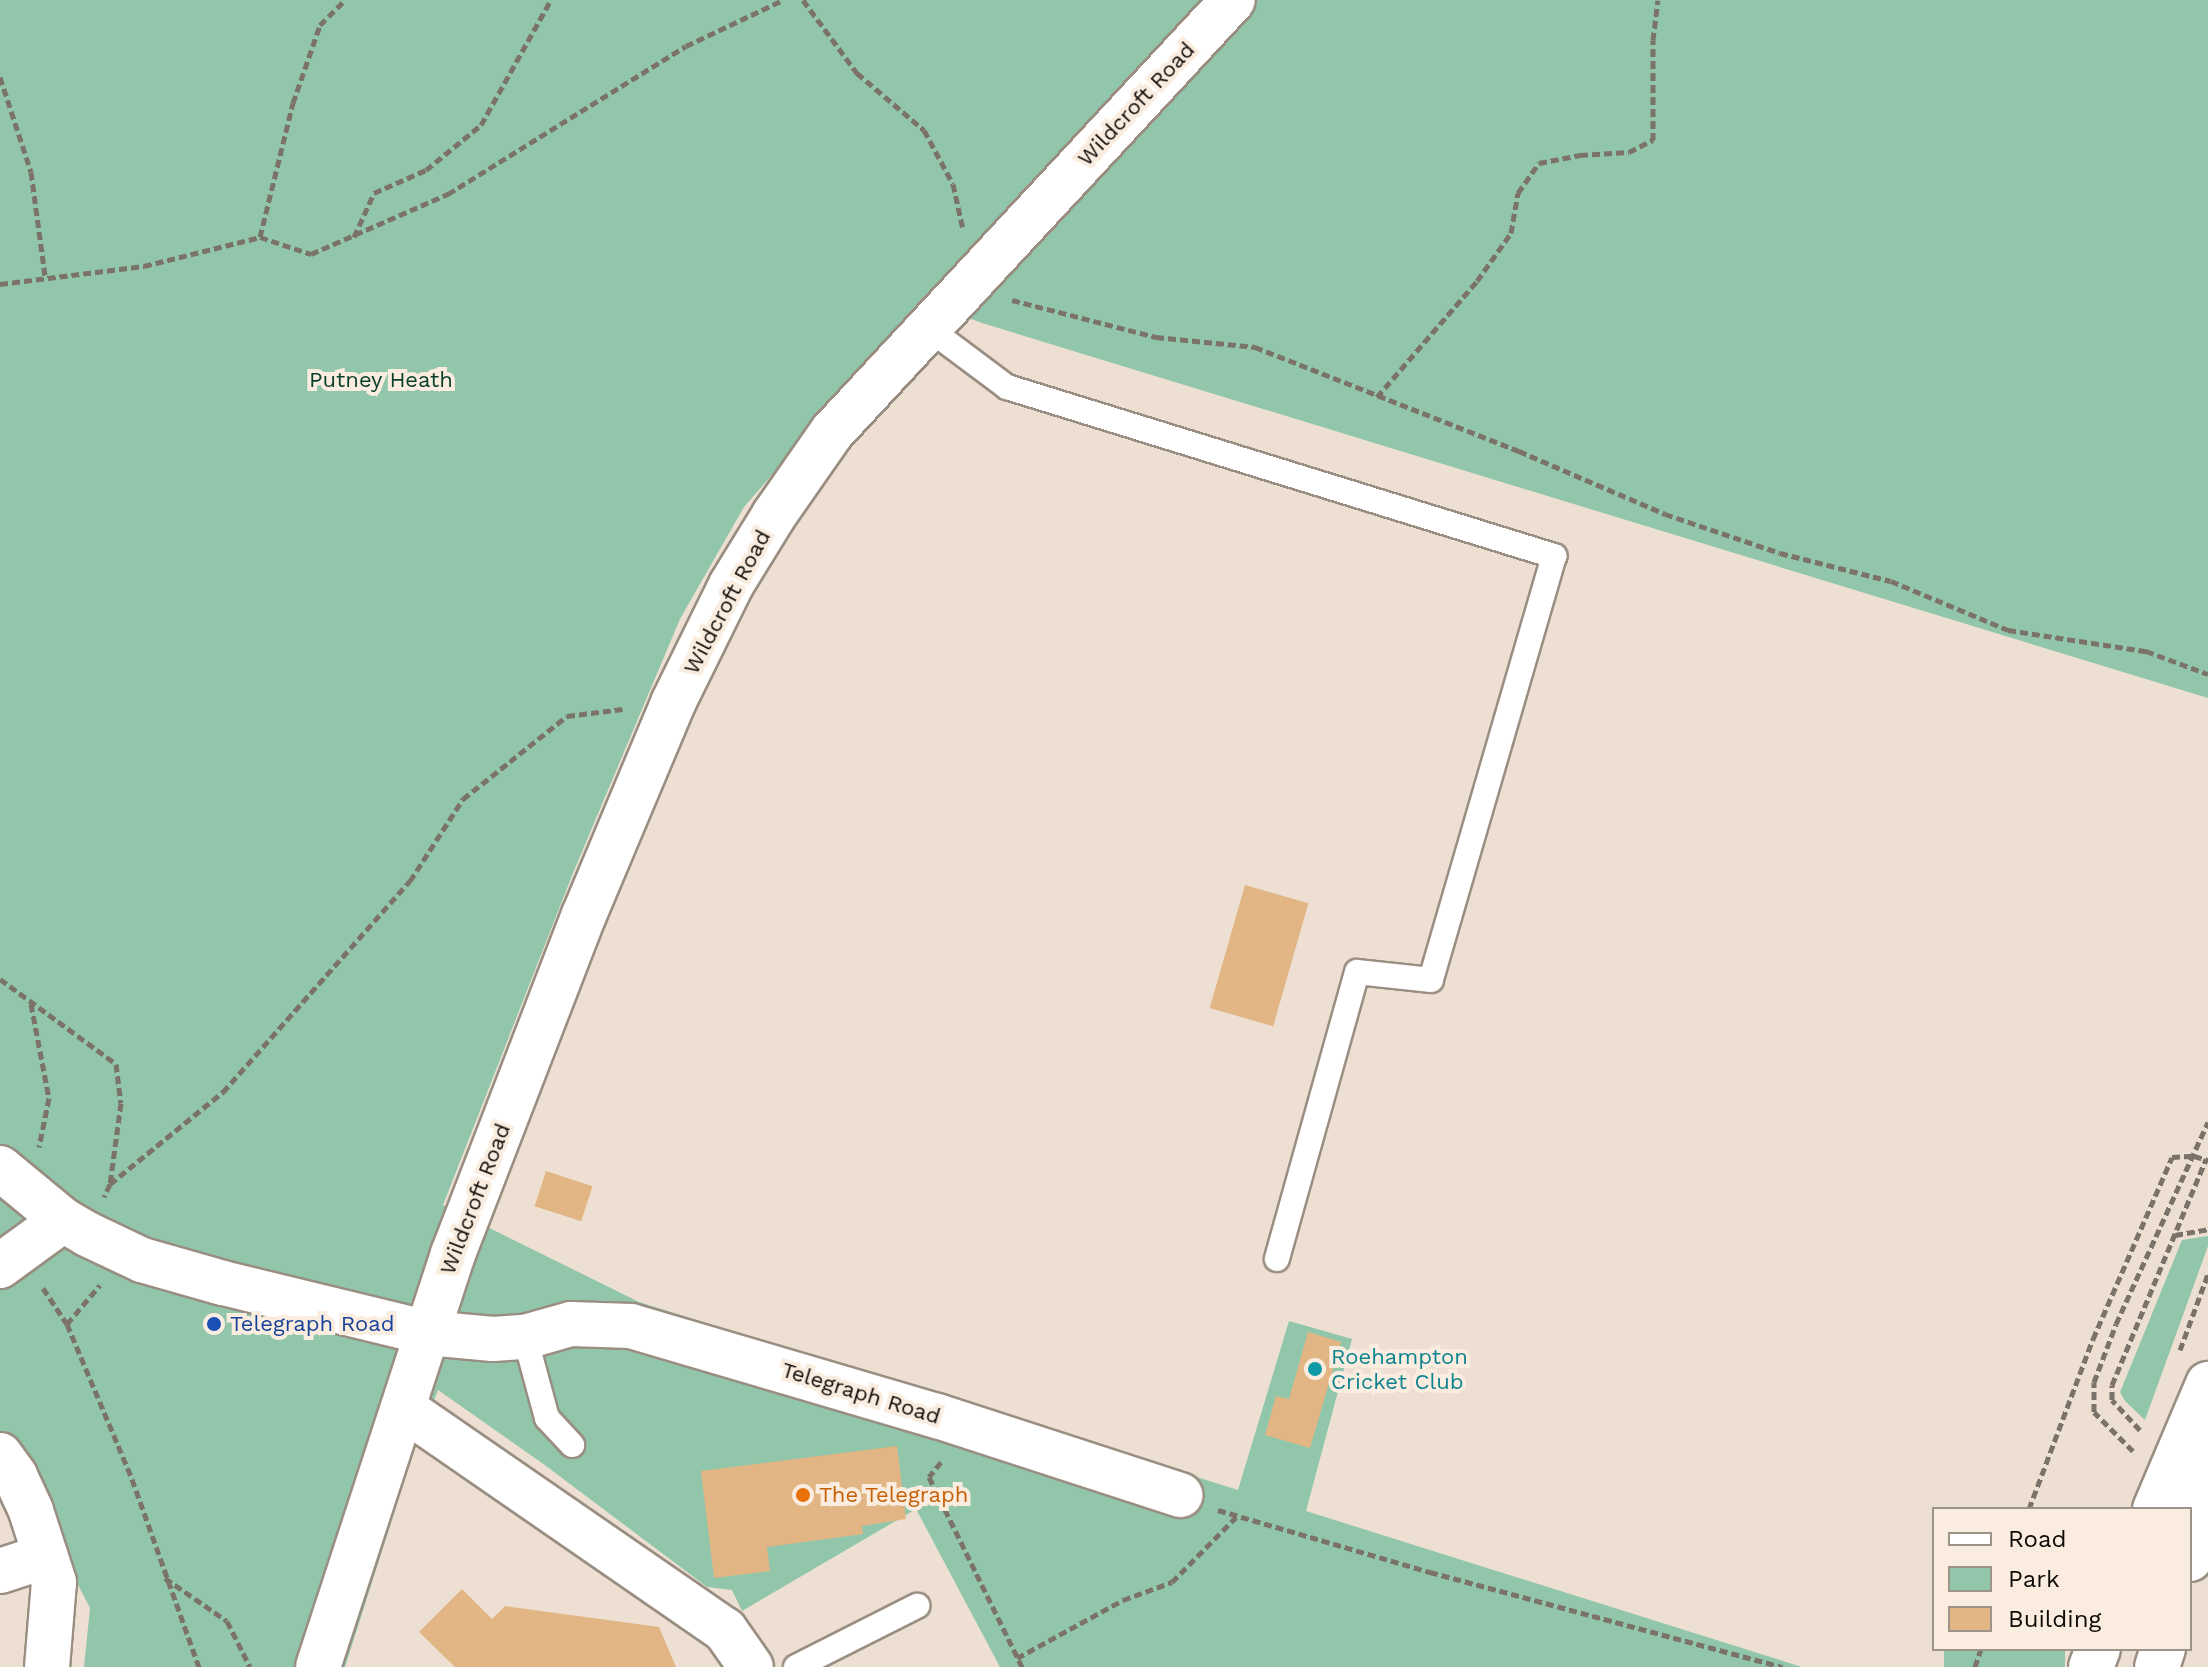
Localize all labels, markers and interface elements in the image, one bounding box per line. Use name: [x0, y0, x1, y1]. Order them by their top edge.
street label: Wildcroft Road: [1072, 37, 1200, 171]
park label: Putney Heath: [309, 367, 453, 393]
street label: Wildcroft Road: [678, 525, 776, 679]
street label: Wildcroft Road: [434, 1120, 516, 1278]
place label: Telegraph Road: [230, 1311, 394, 1337]
marker: Telegraph Road: [205, 1315, 223, 1333]
place label: Roehampton Cricket Club: [1331, 1343, 1468, 1394]
street label: Telegraph Road: [779, 1356, 943, 1430]
marker: Roehampton Cricket Club: [1306, 1360, 1324, 1378]
place label: The Telegraph: [819, 1482, 969, 1508]
marker: The Telegraph: [794, 1486, 812, 1504]
legend: [1932, 1507, 2192, 1651]
text: Road: [2008, 1525, 2067, 1553]
text: Park: [2008, 1565, 2060, 1593]
text: Building: [2008, 1605, 2101, 1633]

